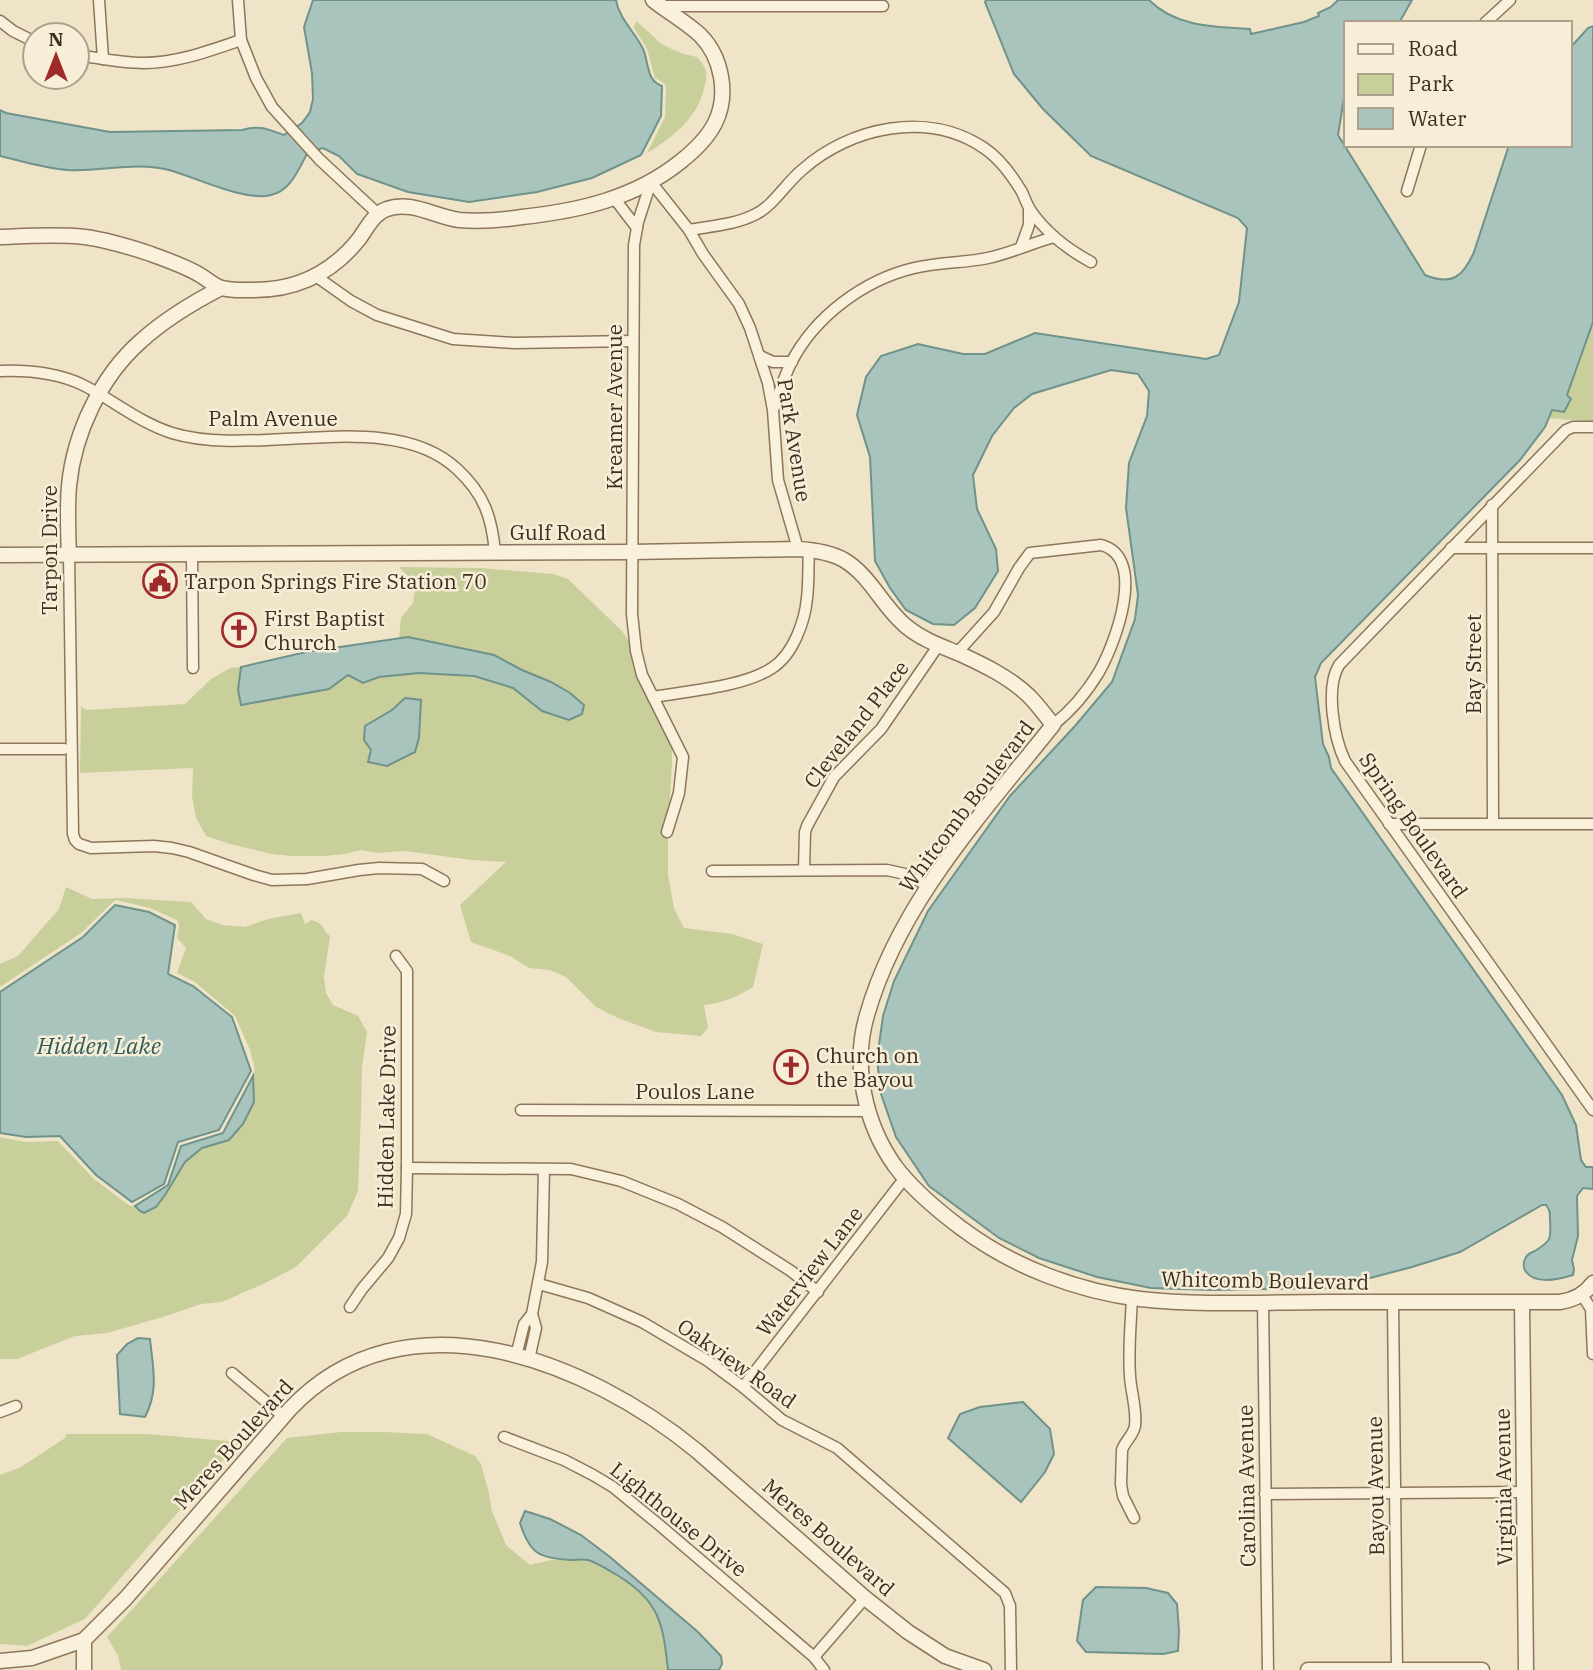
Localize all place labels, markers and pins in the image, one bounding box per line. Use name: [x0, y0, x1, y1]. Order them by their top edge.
public building icon: Tarpon Springs Fire Station 70: [141, 562, 179, 600]
place label: Tarpon Springs Fire Station 70: [184, 567, 487, 595]
place label: First Baptist Church: [264, 604, 385, 656]
church icon: First Baptist Church: [220, 611, 258, 649]
place label: Church on the Bayou: [816, 1041, 919, 1093]
church icon: Church on the Bayou: [772, 1048, 810, 1086]

